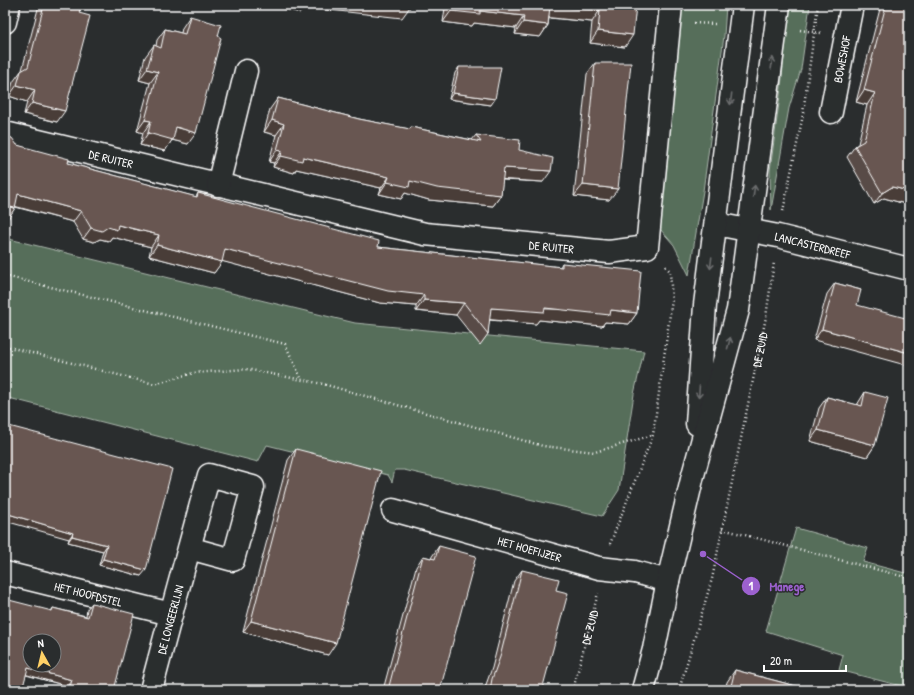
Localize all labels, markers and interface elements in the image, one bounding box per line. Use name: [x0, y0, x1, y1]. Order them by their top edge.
street label: BOWESHOF: [828, 33, 854, 84]
one-way arrow: [768, 56, 776, 69]
one-way arrow: [728, 92, 735, 105]
street label: DE RUITER: [87, 145, 135, 172]
one-way arrow: [750, 185, 758, 198]
street label: LANCASTERDREEF: [774, 227, 853, 263]
street label: DE RUITER: [528, 236, 575, 257]
one-way arrow: [707, 256, 714, 269]
street label: DE ZUID: [747, 330, 771, 368]
one-way arrow: [726, 336, 733, 349]
one-way arrow: [696, 385, 703, 398]
street label: HET HOEFIJZER: [496, 531, 564, 566]
callout: Manege: [741, 574, 812, 599]
street label: HET HOOFDSTEL: [53, 577, 125, 610]
text: 1: [749, 577, 754, 594]
text: Manege: [770, 577, 805, 596]
street label: DE LONGEERLIJN: [152, 583, 187, 656]
street label: DE ZUID: [577, 608, 602, 646]
north arrow: [22, 633, 62, 673]
text: N: [37, 636, 45, 650]
scale bar: [764, 647, 846, 673]
text: 20 m: [770, 652, 792, 669]

